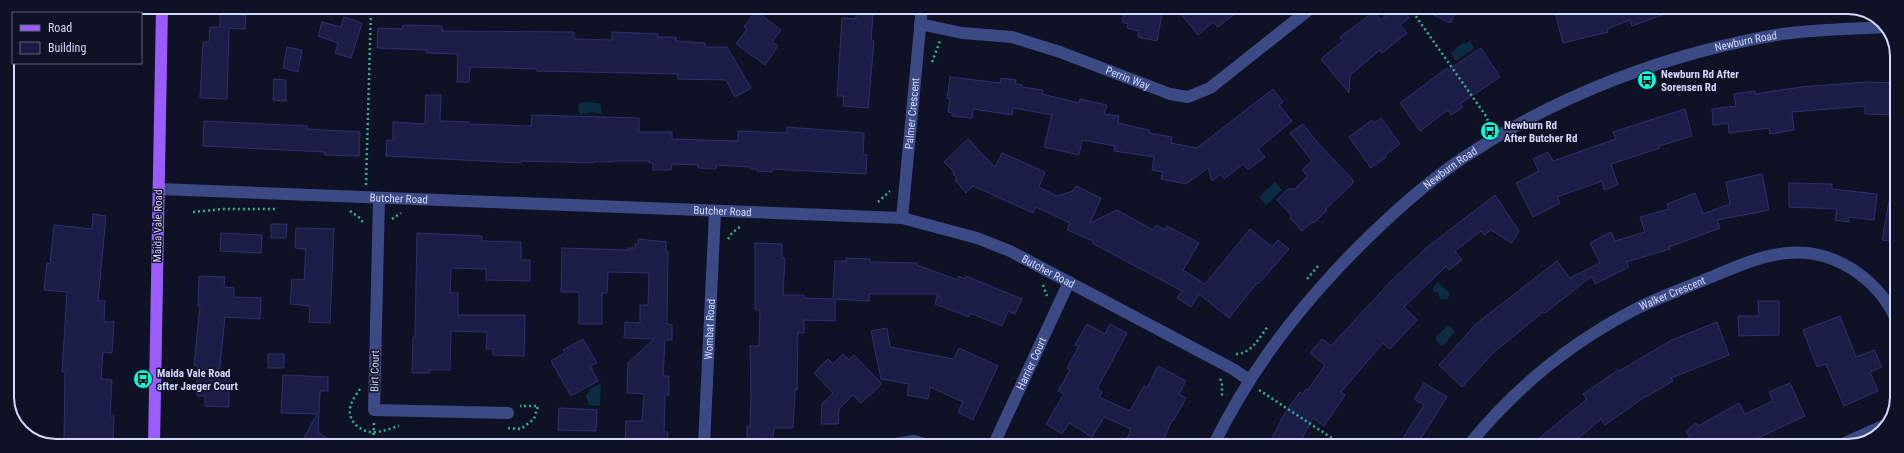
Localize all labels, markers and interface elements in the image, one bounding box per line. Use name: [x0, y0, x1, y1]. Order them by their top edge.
legend: [12, 12, 142, 64]
text: Road: [48, 21, 72, 35]
street label: Newburn Road: [1713, 28, 1778, 54]
text: Building: [48, 41, 86, 55]
street label: Perrin Way: [1104, 64, 1152, 92]
place label: Newburn Rd After Sorensen Rd: [1661, 68, 1739, 94]
bus stop icon: Newburn Rd After Sorensen Rd: [1636, 69, 1658, 91]
street label: Palmer Crescent: [902, 77, 922, 150]
place label: Newburn Rd After Butcher Rd: [1504, 119, 1577, 145]
bus stop icon: Newburn Rd After Butcher Rd: [1479, 120, 1501, 142]
street label: Newburn Road: [1421, 144, 1479, 192]
street label: Maida Vale Road: [151, 189, 165, 263]
street label: Butcher Road: [369, 191, 428, 206]
street label: Butcher Road: [693, 203, 752, 219]
street label: Butcher Road: [1020, 252, 1077, 291]
street label: Walker Crescent: [1637, 274, 1707, 313]
street label: Wombat Road: [702, 299, 717, 360]
street label: Harrier Court: [1014, 335, 1049, 392]
street label: Birt Court: [368, 350, 382, 392]
place label: Maida Vale Road after Jaeger Court: [157, 367, 238, 393]
bus stop icon: Maida Vale Road after Jaeger Court: [132, 368, 154, 390]

